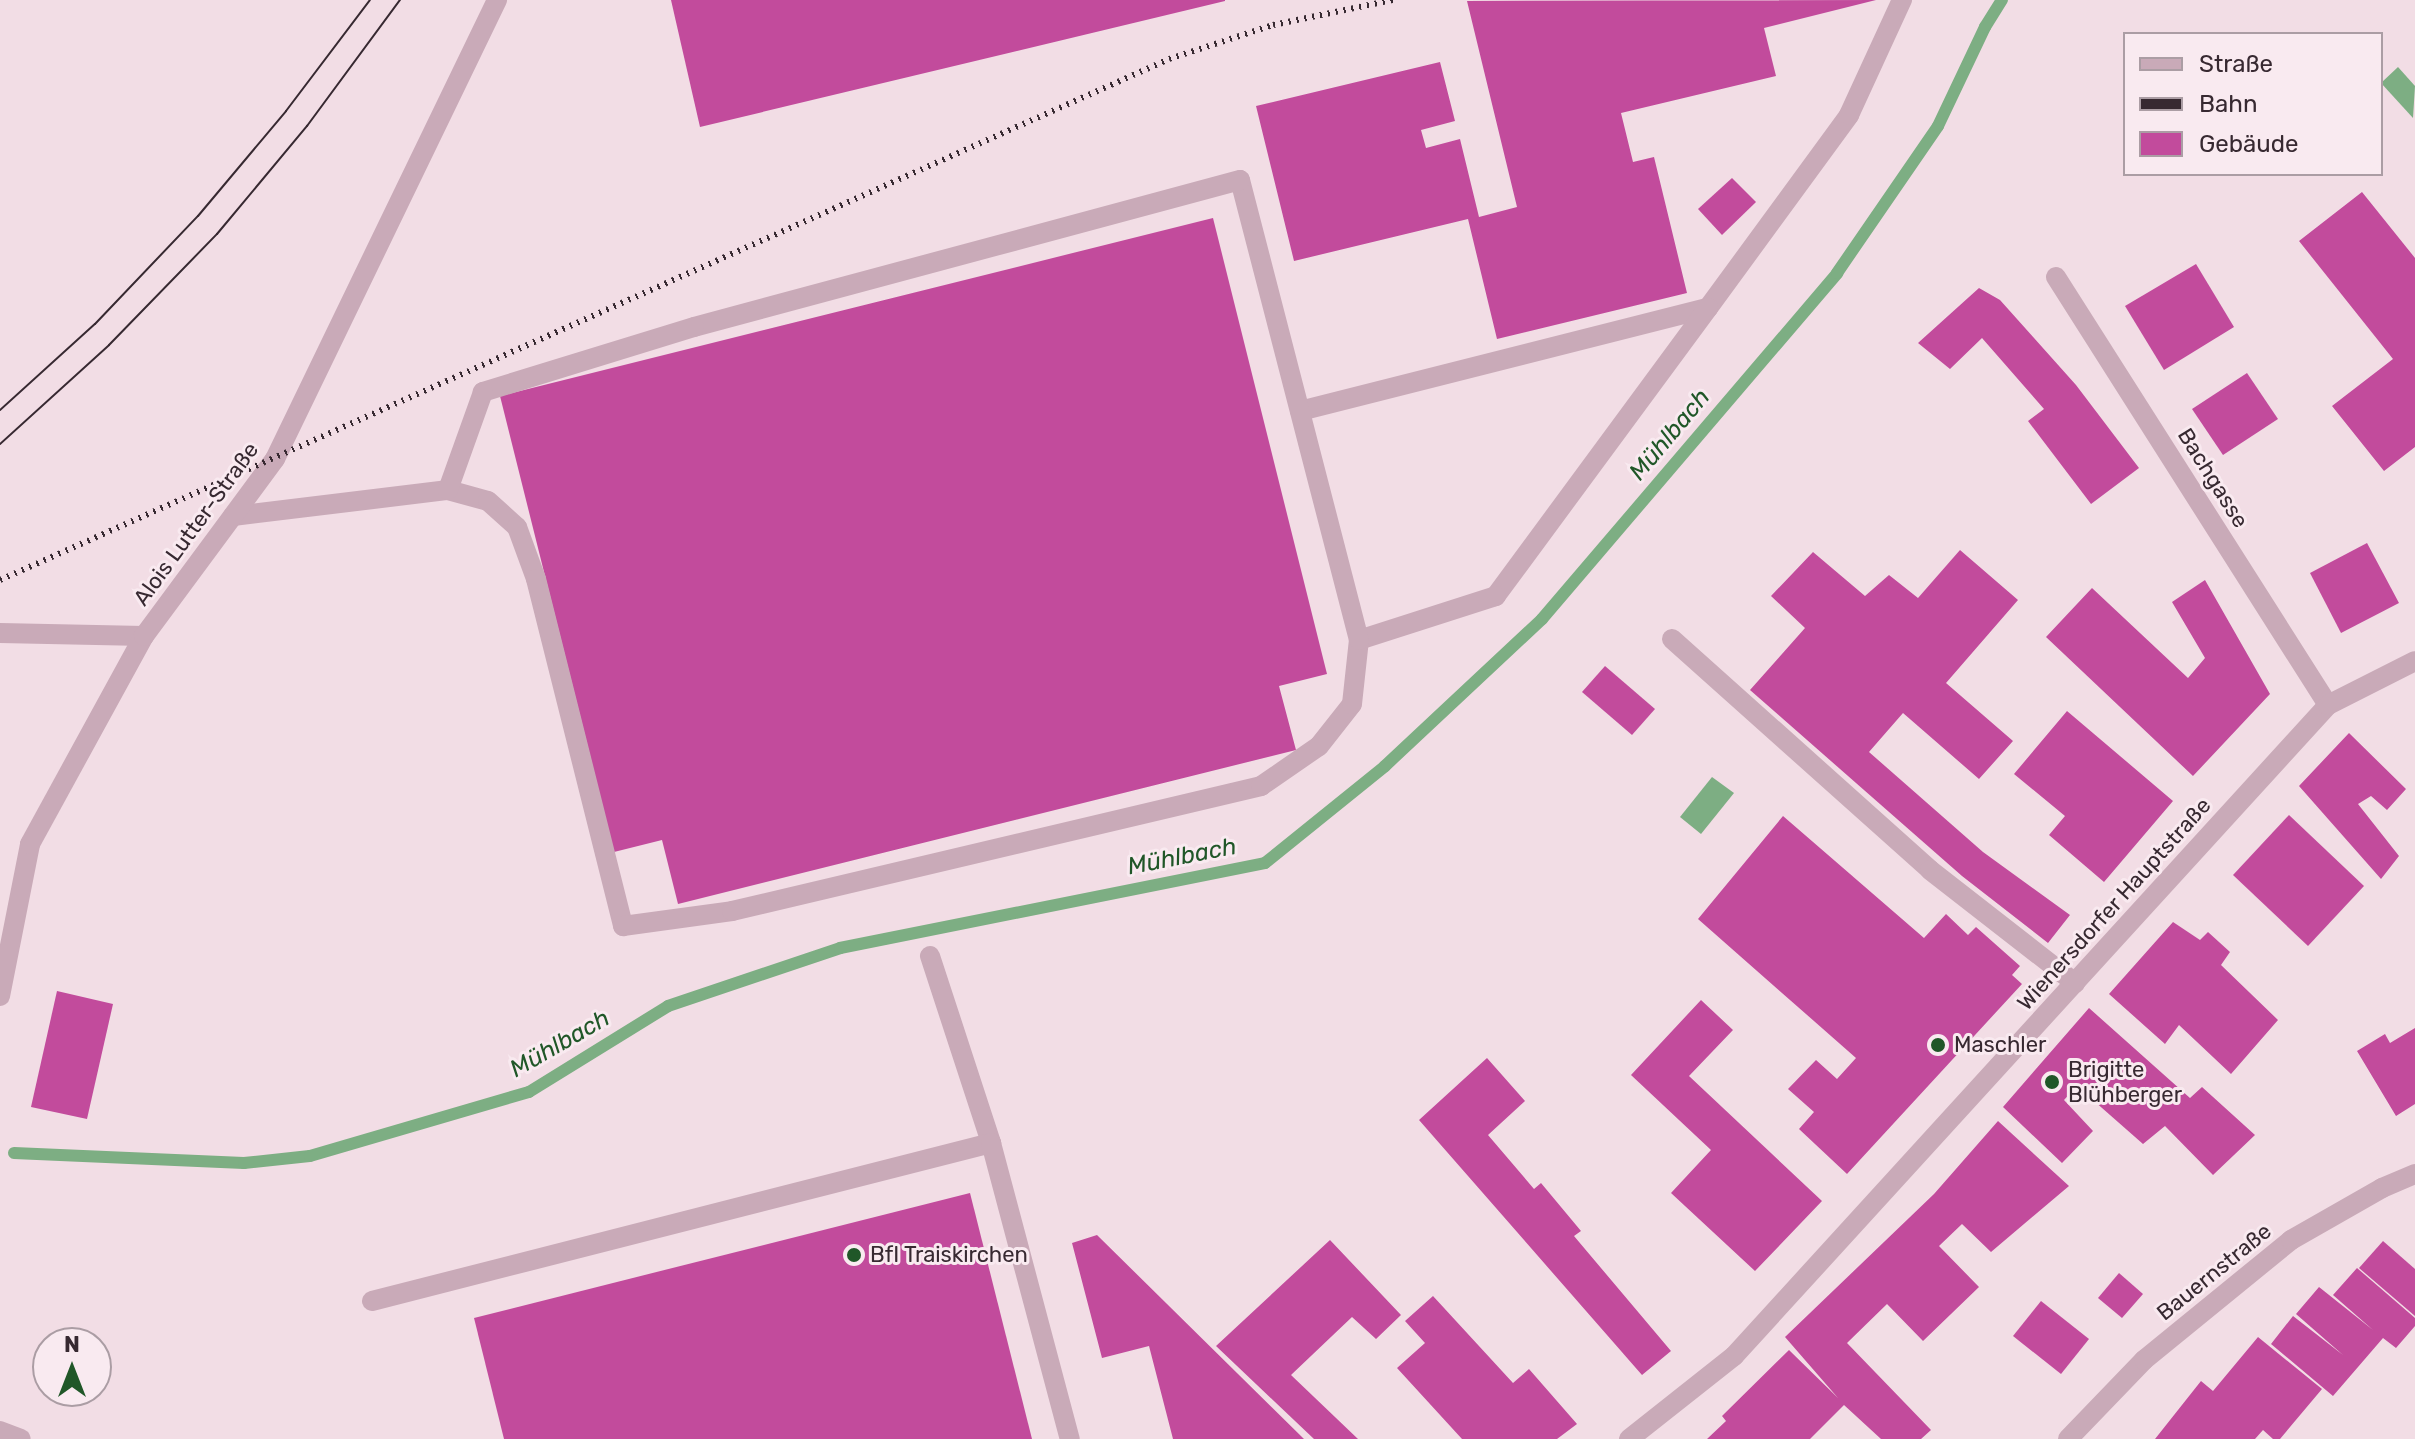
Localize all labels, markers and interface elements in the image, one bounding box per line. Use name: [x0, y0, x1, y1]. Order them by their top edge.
legend: [2123, 32, 2383, 176]
text: Straße: [2199, 50, 2273, 78]
text: Bahn: [2199, 90, 2257, 118]
text: Gebäude: [2199, 130, 2298, 158]
water label: Mühlbach: [1624, 384, 1716, 486]
street label: Bachgasse: [2172, 423, 2254, 533]
street label: Alois Lutter-Straße: [128, 437, 264, 611]
street label: Wienersdorfer Hauptstraße: [2012, 792, 2216, 1016]
water label: Mühlbach: [1125, 832, 1239, 882]
water label: Mühlbach: [505, 1004, 615, 1084]
place label: Maschler: [1954, 1032, 2046, 1058]
marker: Maschler: [1929, 1036, 1947, 1054]
place label: Brigitte Blühberger: [2068, 1056, 2182, 1108]
marker: Brigitte Blühberger: [2043, 1073, 2061, 1091]
street label: Bauernstraße: [2151, 1218, 2277, 1326]
place label: BfI Traiskirchen: [870, 1242, 1028, 1268]
marker: BfI Traiskirchen: [845, 1246, 863, 1264]
north arrow: [32, 1327, 112, 1407]
text: N: [64, 1331, 80, 1358]

